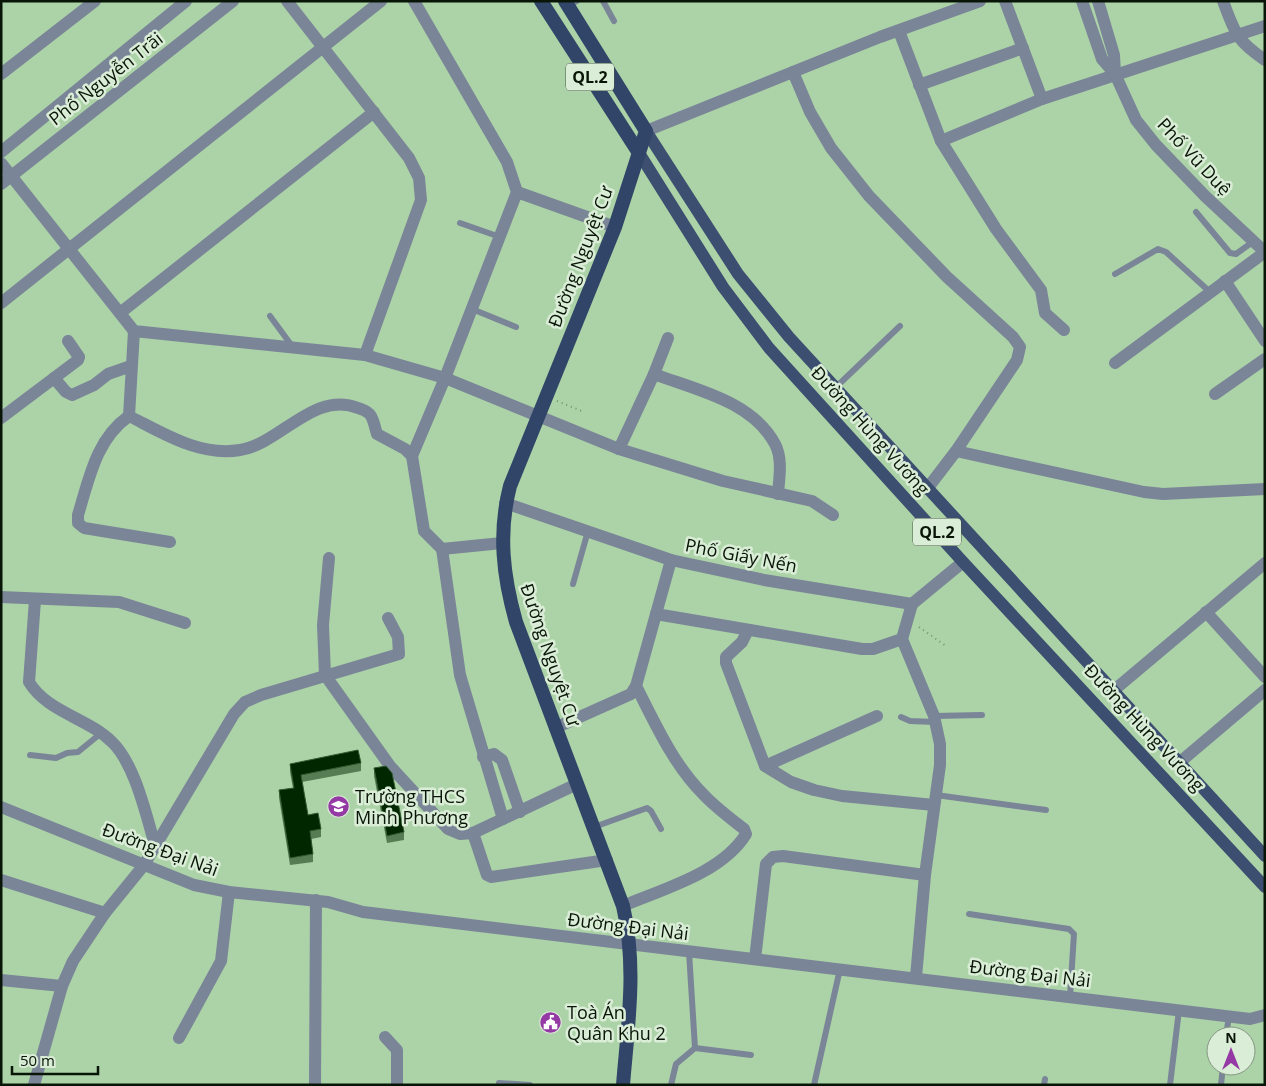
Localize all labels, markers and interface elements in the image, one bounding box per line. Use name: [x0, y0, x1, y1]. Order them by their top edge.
street label: Phố Nguyễn Trãi: [43, 26, 167, 130]
road number: QL.2: [566, 64, 614, 90]
street label: Phố Vũ Duệ: [1153, 112, 1237, 200]
street label: Đường Nguyệt Cư: [542, 182, 618, 331]
street label: Đường Hùng Vương: [806, 361, 935, 500]
road number: QL.2: [913, 518, 961, 546]
street label: Phố Giấy Nến: [683, 532, 799, 578]
street label: Đường Nguyệt Cư: [515, 580, 587, 730]
street label: Đường Hùng Vương: [1079, 659, 1210, 796]
place label: Trường THCS Minh Phương: [355, 784, 468, 829]
school or university icon: Trường THCS Minh Phương: [327, 795, 351, 819]
street label: Đường Đại Nải: [99, 817, 222, 881]
street label: Đường Đại Nải: [566, 907, 690, 945]
street label: Đường Đại Nải: [968, 954, 1092, 992]
place label: Toà Án Quân Khu 2: [567, 1000, 666, 1045]
public building icon: Toà Án Quân Khu 2: [539, 1011, 563, 1035]
north arrow: [1206, 1026, 1256, 1076]
text: N: [1225, 1028, 1237, 1047]
scale bar: [12, 1044, 99, 1076]
text: 50 m: [20, 1050, 55, 1070]

